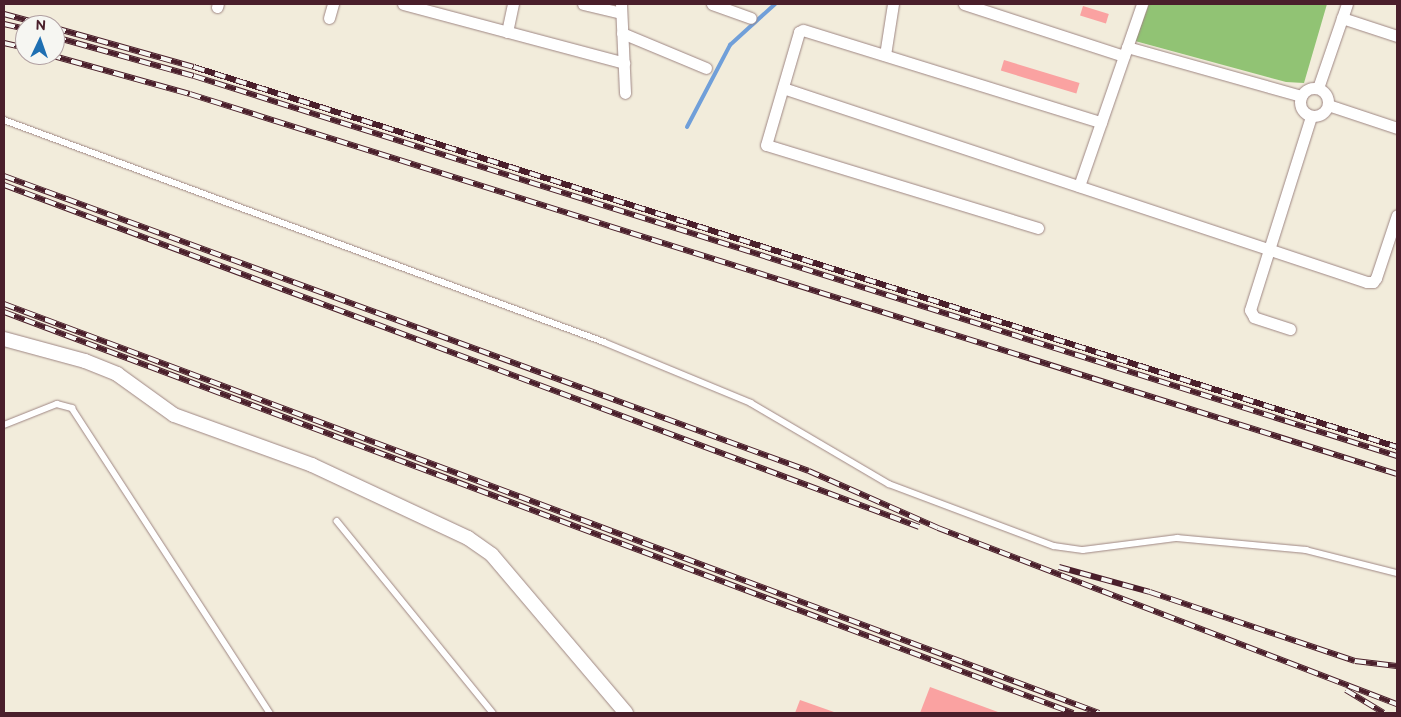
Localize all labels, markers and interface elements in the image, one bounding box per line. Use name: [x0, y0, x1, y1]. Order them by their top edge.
north arrow: [15, 15, 65, 65]
text: N: [35, 17, 46, 34]

